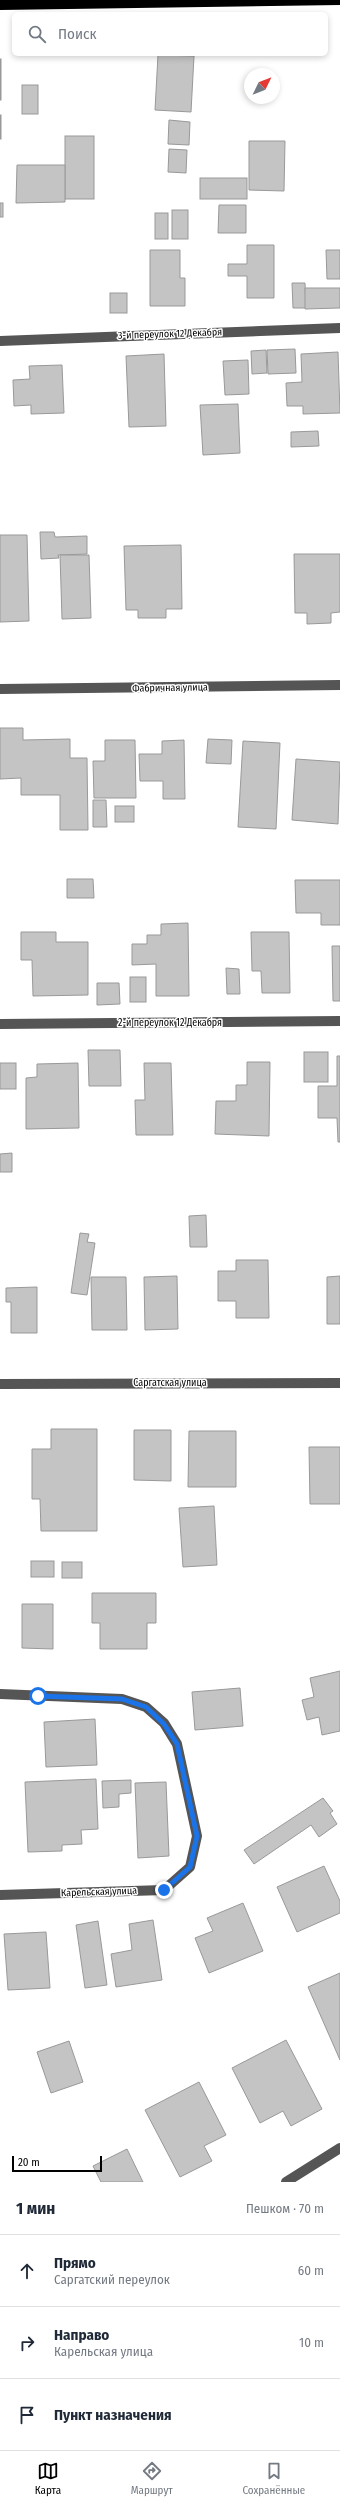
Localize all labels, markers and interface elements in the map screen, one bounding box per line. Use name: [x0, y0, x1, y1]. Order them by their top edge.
search box: [12, 12, 328, 56]
icon: search: [26, 23, 48, 45]
text: Поиск: [58, 25, 96, 43]
north arrow: [244, 68, 280, 104]
street label: 3-й переулок 12 Декабря: [118, 326, 222, 342]
street label: Фабричная улица: [132, 681, 208, 695]
street label: 2-й переулок 12 Декабря: [118, 1017, 222, 1029]
street label: Саргатская улица: [133, 1377, 207, 1389]
route start: [29, 1687, 47, 1705]
route end: [155, 1881, 173, 1899]
street label: Карельская улица: [61, 1885, 137, 1899]
scale bar: [12, 2154, 102, 2173]
text: 20 m: [18, 2156, 40, 2169]
text: 1 мин: [16, 2198, 55, 2219]
text: Пешком · 70 m: [246, 2201, 324, 2216]
text: Прямо: [54, 2254, 96, 2272]
icon: ahead: [16, 2260, 38, 2282]
text: 60 m: [298, 2263, 324, 2278]
text: Саргатский переулок: [54, 2272, 170, 2287]
text: Направо: [54, 2326, 109, 2344]
icon: right: [16, 2332, 38, 2354]
text: 10 m: [299, 2335, 324, 2350]
text: Карельская улица: [54, 2344, 153, 2359]
icon: arrive: [16, 2404, 38, 2426]
text: Пункт назначения: [54, 2406, 172, 2424]
tab: Карта: [35, 2460, 61, 2497]
tab: Маршрут: [131, 2460, 173, 2497]
tab: Сохранённые: [242, 2460, 305, 2497]

